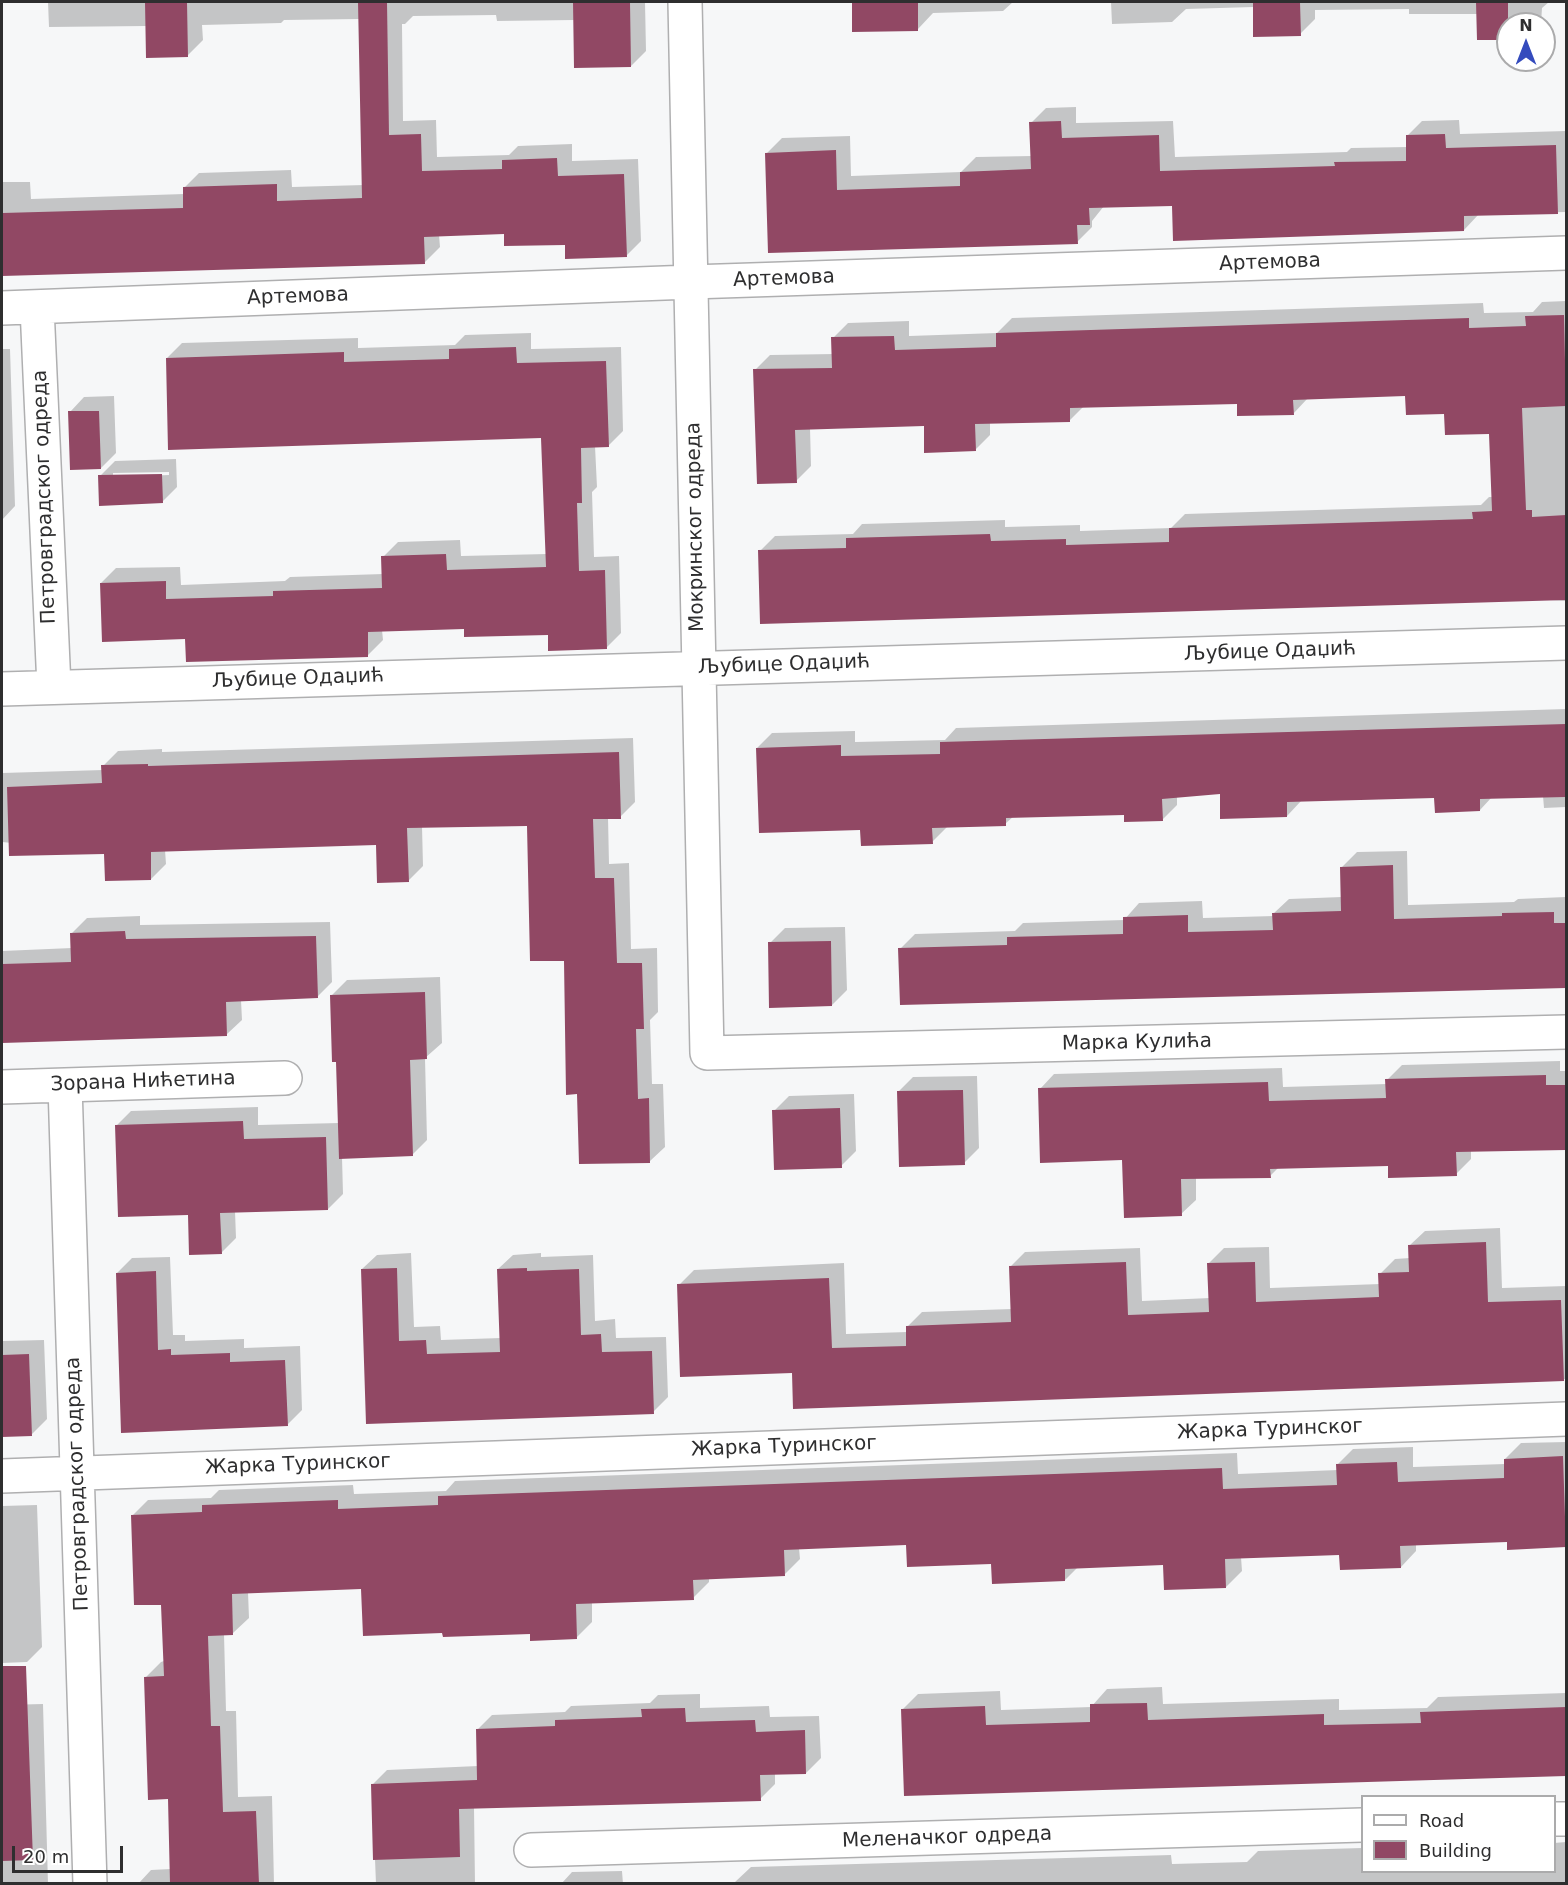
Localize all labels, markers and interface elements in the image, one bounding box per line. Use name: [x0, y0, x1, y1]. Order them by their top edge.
north arrow: [1496, 12, 1556, 72]
text: N: [1519, 16, 1533, 35]
street label: Артемова: [1219, 249, 1321, 277]
street label: Артемова: [733, 265, 835, 293]
street label: Артемова: [247, 283, 349, 311]
street label: Петровградског одреда: [29, 369, 61, 625]
street label: Мокринског одреда: [682, 422, 710, 632]
street label: Љубице Одаџић: [1184, 637, 1356, 667]
street label: Љубице Одаџић: [698, 650, 870, 680]
street label: Љубице Одаџић: [212, 664, 384, 694]
street label: Марка Кулића: [1062, 1030, 1212, 1056]
street label: Зорана Нићетина: [50, 1067, 236, 1097]
street label: Петровградског одреда: [62, 1356, 94, 1612]
street label: Жарка Туринског: [1177, 1415, 1363, 1445]
street label: Жарка Туринског: [691, 1432, 877, 1462]
street label: Жарка Туринског: [205, 1450, 391, 1480]
legend: [1361, 1795, 1556, 1873]
text: Road: [1419, 1810, 1464, 1831]
street label: Меленачког одреда: [842, 1822, 1052, 1854]
scale bar: [15, 1834, 126, 1872]
text: Building: [1419, 1840, 1492, 1861]
text: 20 m: [23, 1846, 69, 1867]

